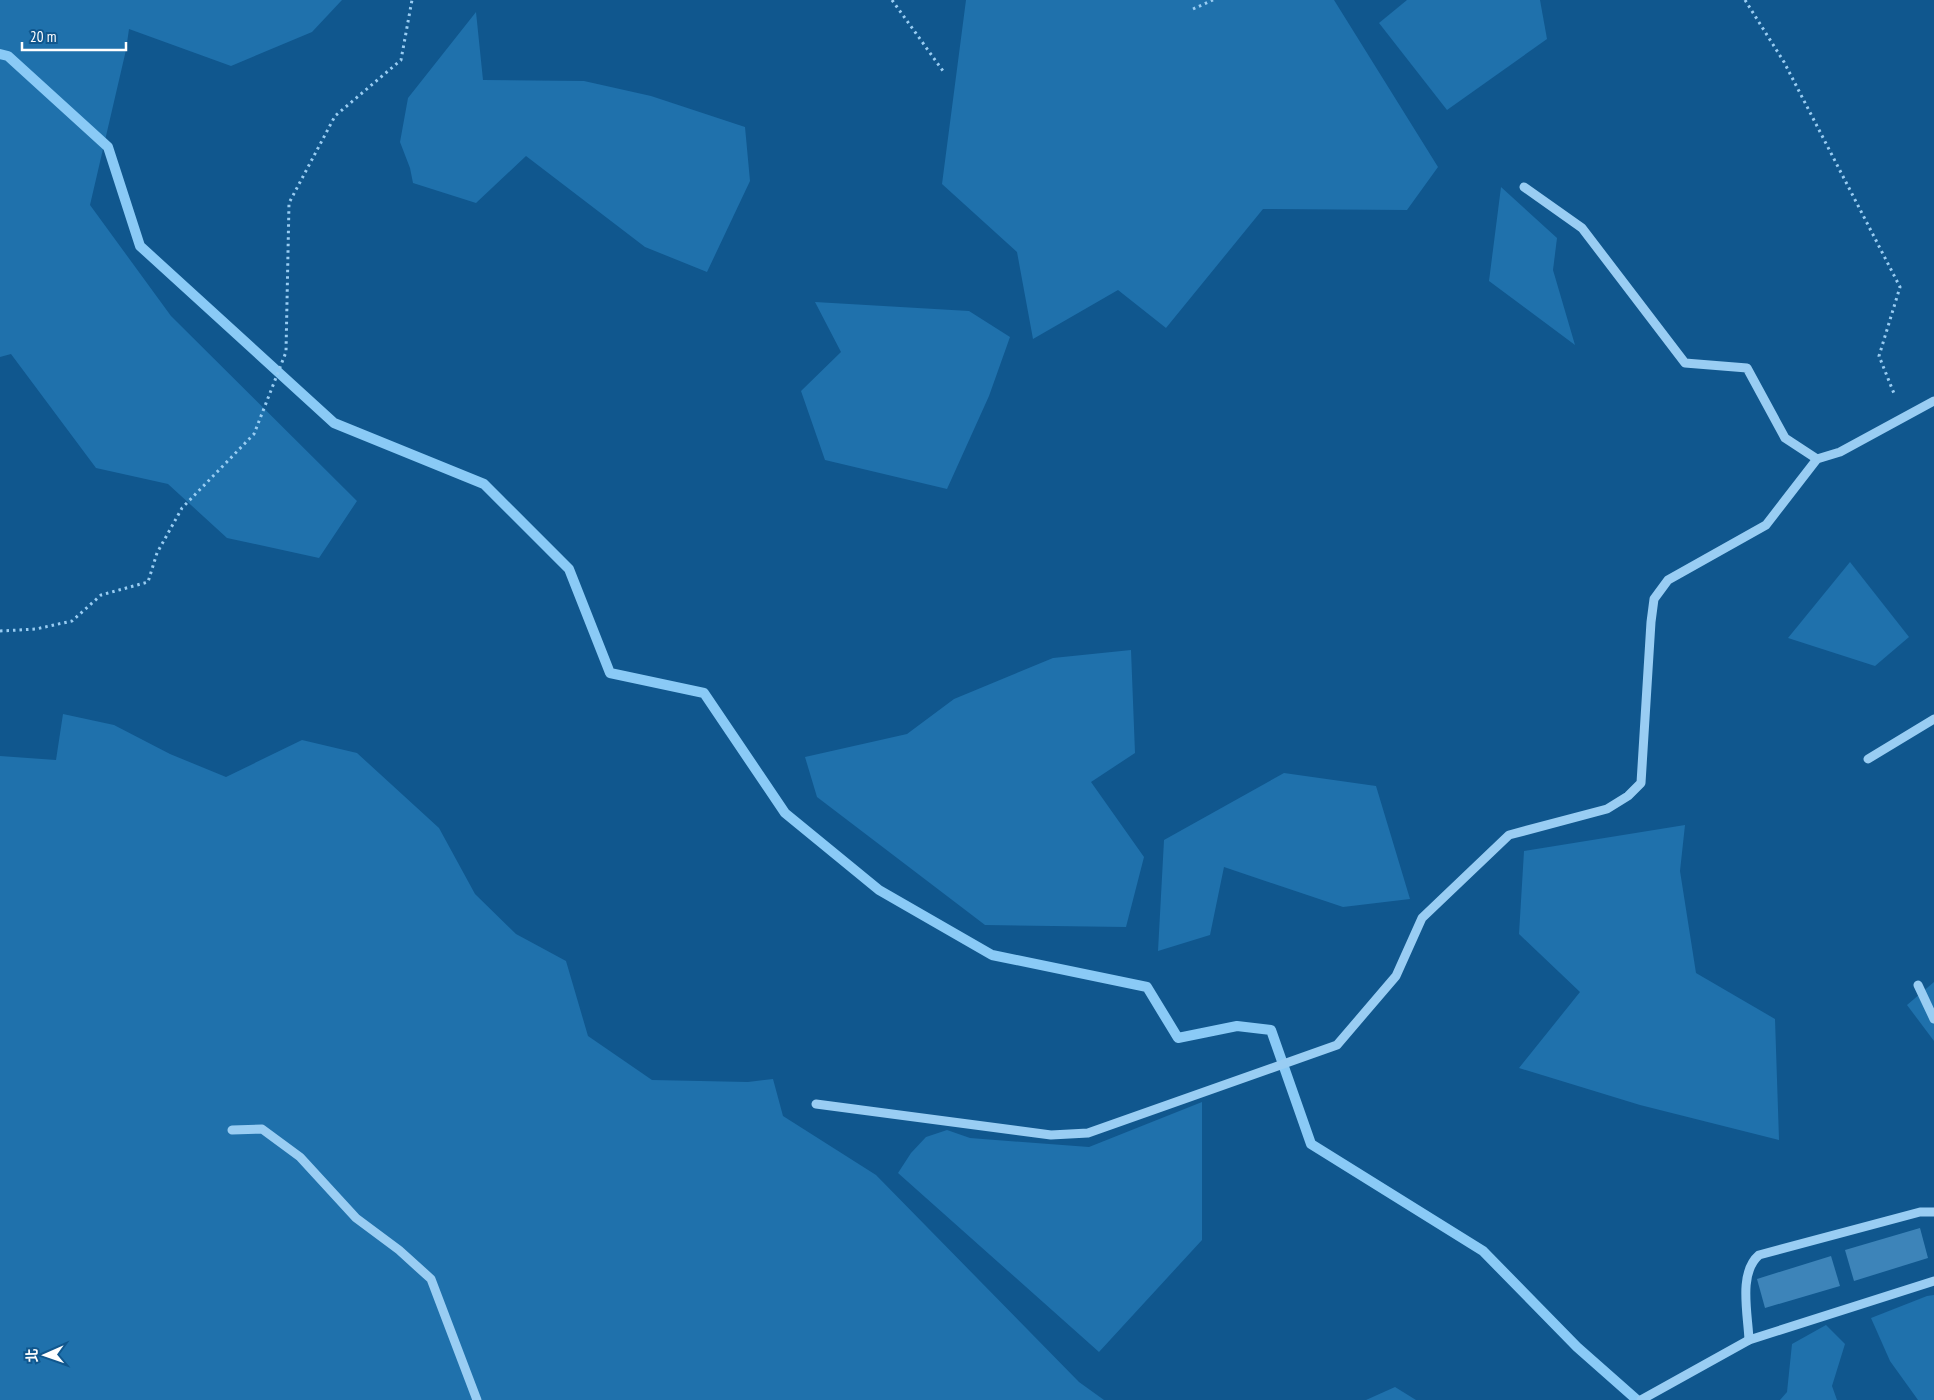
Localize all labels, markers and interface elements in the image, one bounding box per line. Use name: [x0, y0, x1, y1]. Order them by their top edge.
scale bar: [22, 20, 126, 52]
text: 20 m: [30, 27, 56, 46]
north arrow: [20, 1330, 70, 1380]
text: 北: [23, 1348, 41, 1363]

